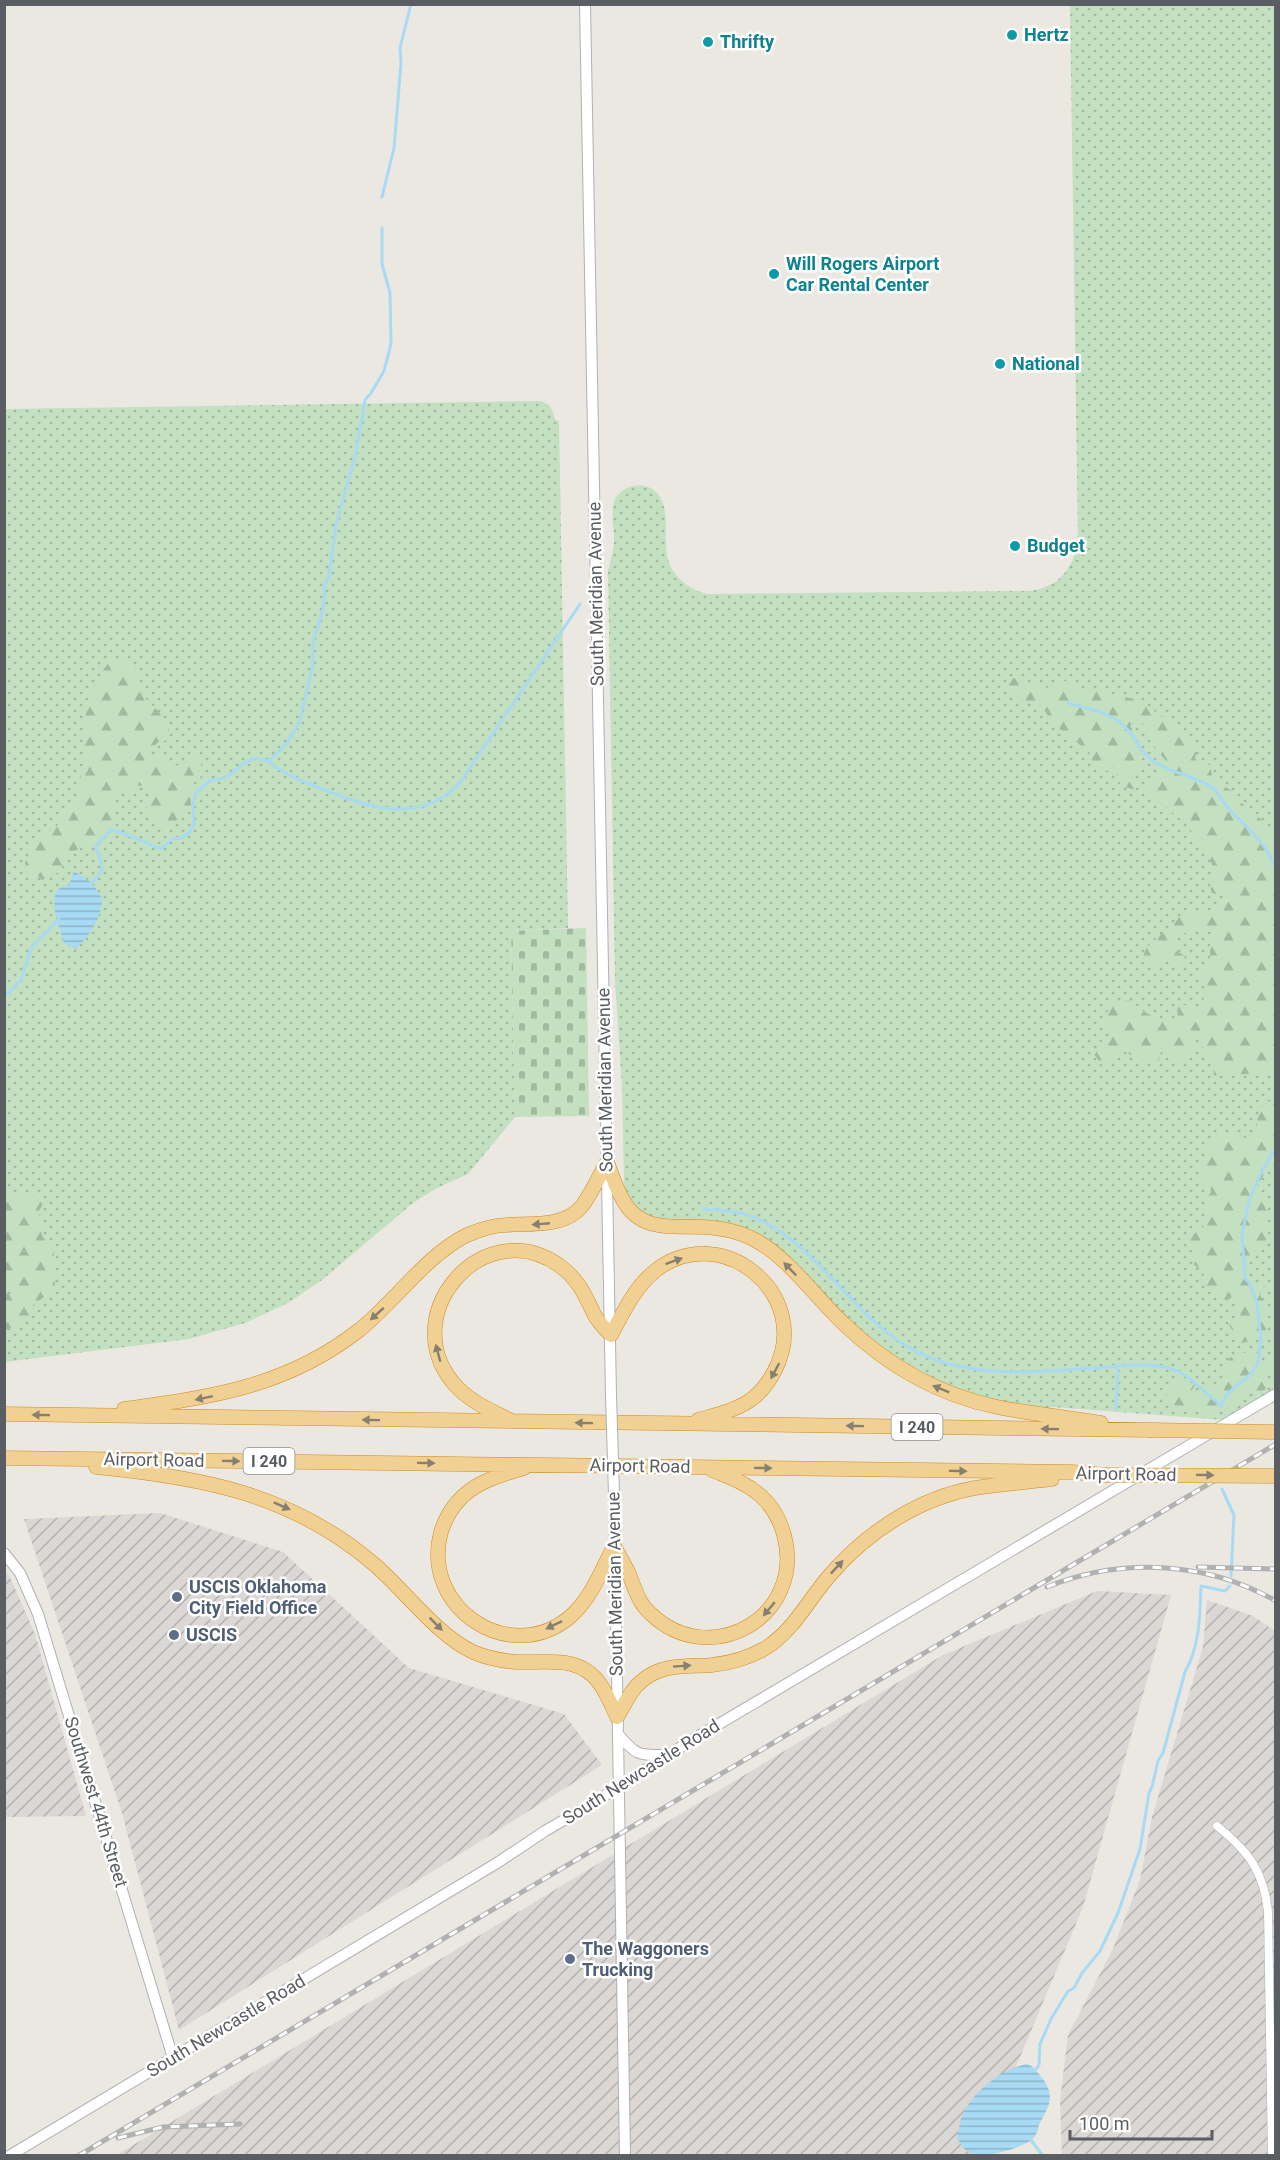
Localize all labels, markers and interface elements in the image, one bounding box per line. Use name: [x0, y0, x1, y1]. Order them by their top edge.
place label: Hertz: [1024, 24, 1069, 45]
marker: Hertz: [1005, 28, 1019, 42]
place label: Thrifty: [720, 31, 775, 52]
marker: Thrifty: [701, 35, 715, 49]
place label: Will Rogers Airport Car Rental Center: [786, 253, 939, 295]
marker: Will Rogers Airport Car Rental Center: [767, 267, 781, 281]
place label: National: [1012, 353, 1080, 374]
marker: National: [993, 357, 1007, 371]
street label: South Meridian Avenue: [583, 502, 608, 686]
place label: Budget: [1027, 535, 1085, 556]
marker: Budget: [1008, 539, 1022, 553]
street label: South Meridian Avenue: [592, 988, 617, 1172]
one-way arrow: [531, 1219, 550, 1228]
one-way arrow: [665, 1256, 683, 1265]
one-way arrow: [784, 1262, 797, 1277]
one-way arrow: [370, 1307, 385, 1320]
one-way arrow: [433, 1344, 443, 1362]
one-way arrow: [770, 1362, 780, 1379]
one-way arrow: [932, 1384, 950, 1394]
one-way arrow: [194, 1394, 213, 1403]
one-way arrow: [32, 1410, 51, 1420]
road number: I 240: [892, 1414, 942, 1440]
one-way arrow: [361, 1415, 380, 1424]
one-way arrow: [574, 1418, 593, 1428]
one-way arrow: [845, 1422, 864, 1431]
one-way arrow: [1040, 1424, 1059, 1434]
street label: Airport Road: [103, 1448, 205, 1471]
road number: I 240: [244, 1448, 294, 1474]
street label: Airport Road: [589, 1454, 691, 1477]
one-way arrow: [221, 1456, 240, 1466]
one-way arrow: [416, 1458, 435, 1468]
street label: Airport Road: [1075, 1462, 1177, 1485]
one-way arrow: [754, 1463, 773, 1473]
one-way arrow: [949, 1466, 968, 1475]
one-way arrow: [1196, 1471, 1215, 1480]
street label: South Meridian Avenue: [602, 1492, 627, 1676]
one-way arrow: [274, 1501, 291, 1510]
one-way arrow: [830, 1560, 844, 1575]
place label: USCIS Oklahoma City Field Office: [189, 1576, 327, 1618]
marker: USCIS Oklahoma City Field Office: [170, 1590, 184, 1604]
one-way arrow: [763, 1601, 776, 1616]
one-way arrow: [428, 1616, 442, 1630]
one-way arrow: [545, 1621, 562, 1630]
place label: USCIS: [186, 1624, 237, 1645]
marker: USCIS: [167, 1628, 181, 1642]
one-way arrow: [673, 1661, 692, 1671]
street label: Southwest 44th Street: [61, 1714, 132, 1890]
street label: South Newcastle Road: [558, 1715, 723, 1828]
place label: The Waggoners Trucking: [582, 1938, 709, 1980]
marker: The Waggoners Trucking: [563, 1952, 577, 1966]
street label: South Newcastle Road: [143, 1970, 309, 2081]
scale bar: [1070, 2103, 1212, 2141]
text: 100 m: [1079, 2113, 1130, 2134]

